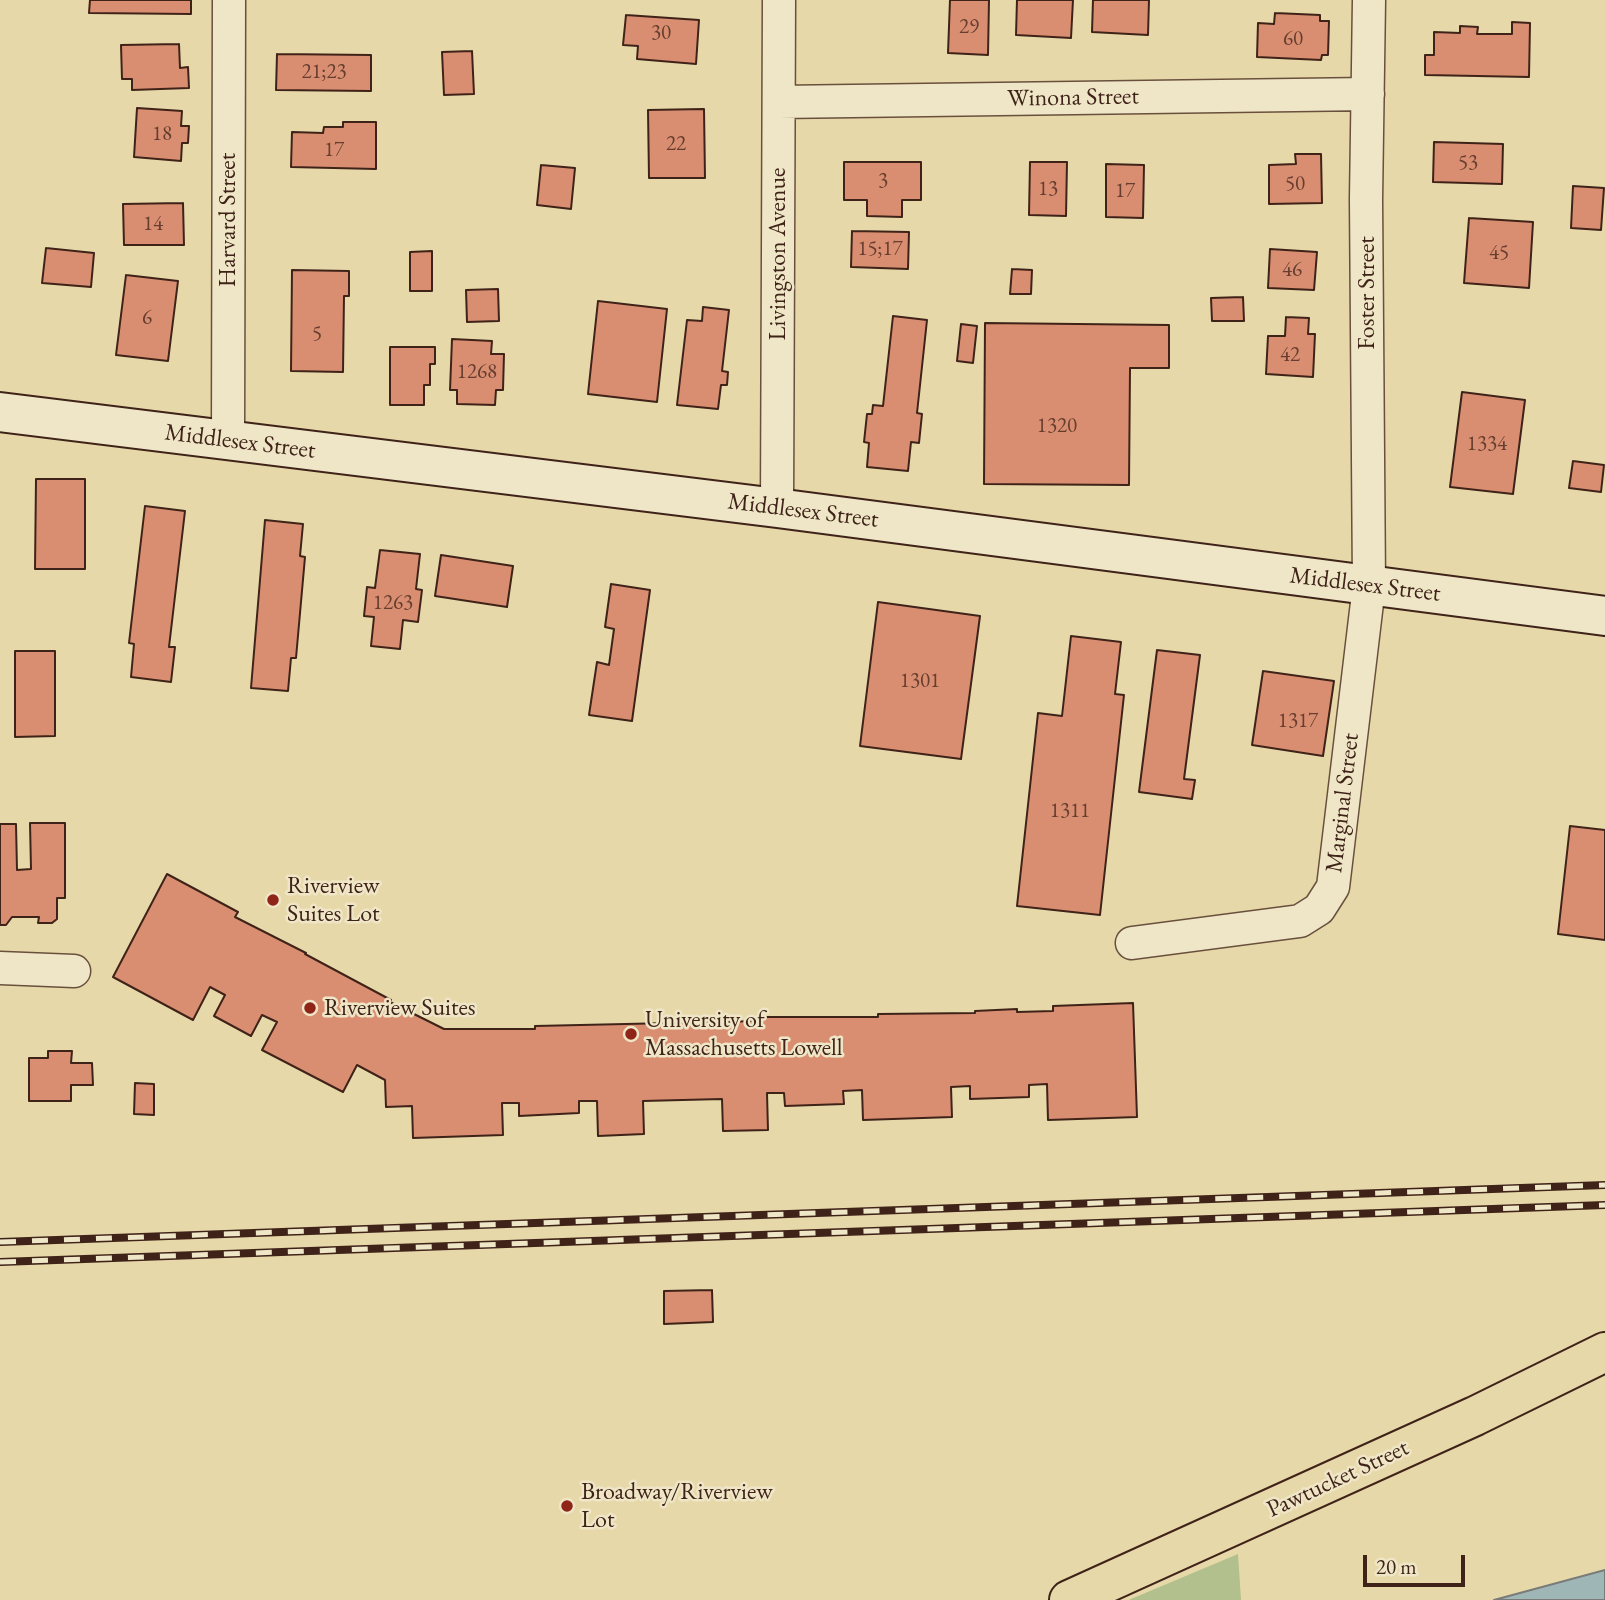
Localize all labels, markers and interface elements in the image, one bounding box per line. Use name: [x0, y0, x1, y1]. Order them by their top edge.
house number: 29: [959, 14, 979, 40]
house number: 30: [651, 20, 671, 46]
house number: 60: [1283, 26, 1303, 52]
house number: 21;23: [301, 59, 347, 85]
street label: Winona Street: [1007, 82, 1139, 114]
house number: 18: [152, 121, 172, 147]
house number: 22: [666, 131, 686, 157]
house number: 17: [324, 137, 344, 163]
house number: 53: [1458, 150, 1478, 176]
street label: Harvard Street: [214, 153, 242, 287]
street label: Livingston Avenue: [764, 168, 792, 340]
house number: 3: [878, 168, 888, 194]
house number: 50: [1285, 171, 1305, 197]
house number: 13: [1038, 176, 1058, 202]
house number: 17: [1115, 178, 1135, 204]
house number: 14: [143, 211, 163, 237]
house number: 15;17: [857, 236, 903, 262]
street label: Foster Street: [1353, 236, 1381, 350]
house number: 45: [1489, 240, 1509, 266]
house number: 46: [1282, 257, 1302, 283]
house number: 6: [142, 305, 152, 331]
house number: 5: [312, 321, 322, 347]
house number: 42: [1280, 342, 1300, 368]
house number: 1268: [457, 359, 497, 385]
house number: 1320: [1037, 413, 1077, 439]
street label: Middlesex Street: [163, 418, 317, 466]
house number: 1334: [1467, 431, 1507, 457]
street label: Middlesex Street: [726, 487, 880, 535]
street label: Middlesex Street: [1288, 561, 1442, 609]
house number: 1263: [373, 590, 413, 616]
house number: 1301: [900, 668, 940, 694]
house number: 1317: [1278, 708, 1318, 734]
street label: Marginal Street: [1320, 731, 1366, 875]
house number: 1311: [1050, 798, 1090, 824]
place label: Riverview Suites Lot: [287, 872, 380, 928]
marker: Riverview Suites Lot: [265, 892, 281, 908]
place label: Riverview Suites: [324, 994, 476, 1022]
marker: Riverview Suites: [302, 1000, 318, 1016]
place label: University of Massachusetts Lowell: [645, 1006, 843, 1062]
marker: University of Massachusetts Lowell: [623, 1026, 639, 1042]
street label: Pawtucket Street: [1262, 1434, 1414, 1524]
place label: Broadway/Riverview Lot: [581, 1478, 773, 1534]
marker: Broadway/Riverview Lot: [559, 1498, 575, 1514]
scale bar: [1367, 1540, 1468, 1584]
text: 20 m: [1376, 1553, 1417, 1580]

